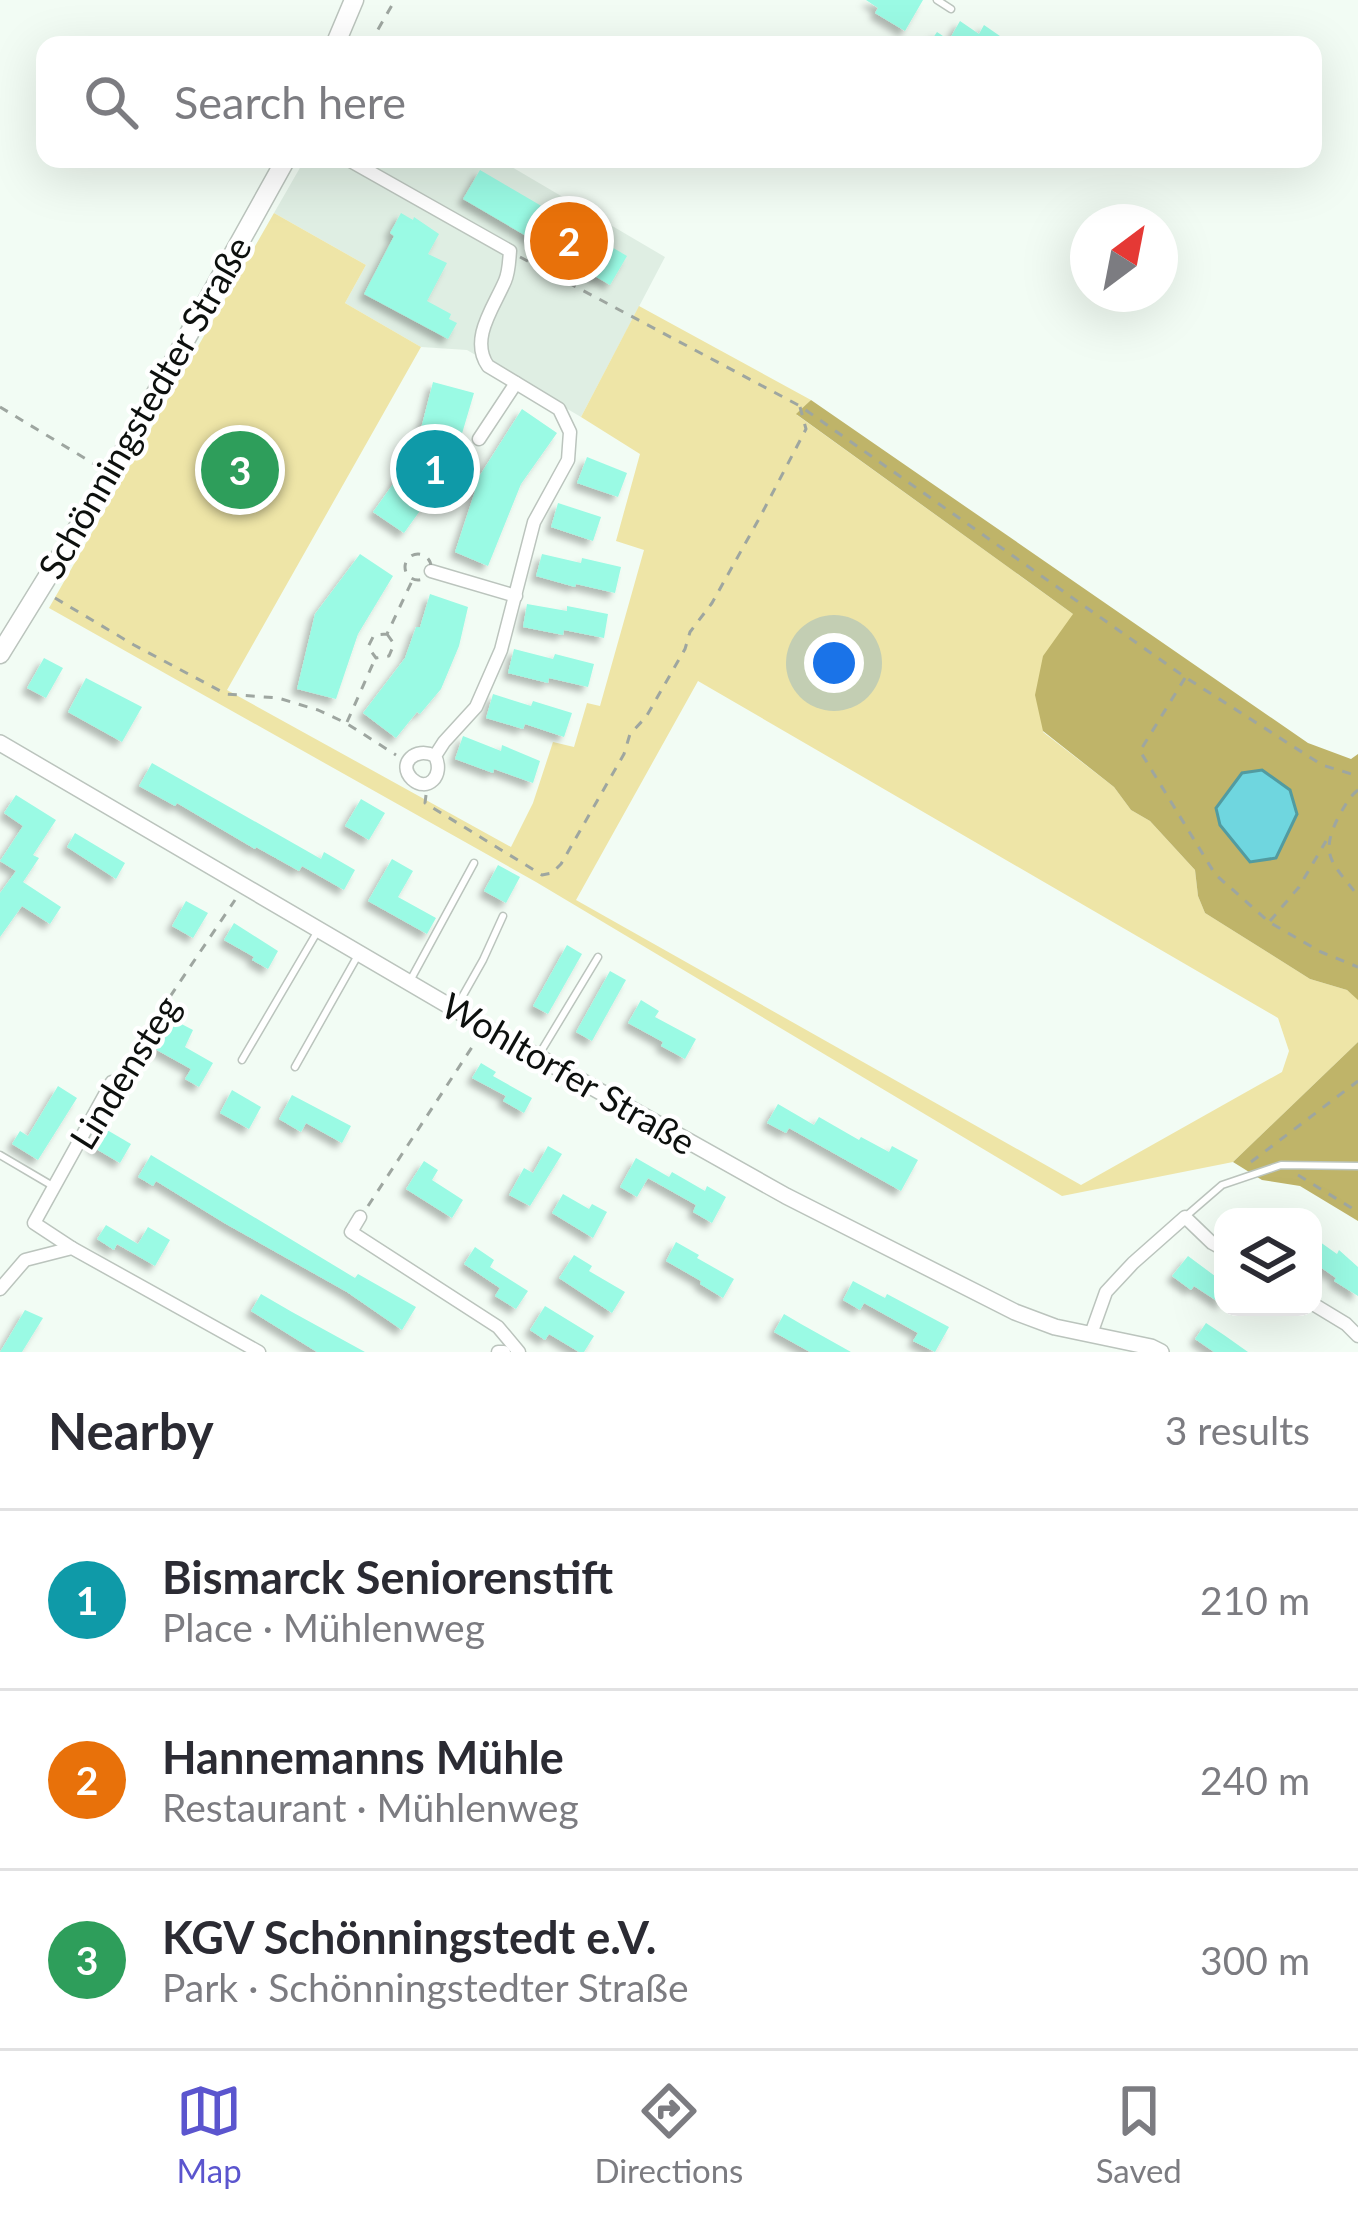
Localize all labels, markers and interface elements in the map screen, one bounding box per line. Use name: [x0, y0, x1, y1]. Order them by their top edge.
search box: [36, 36, 1322, 168]
icon: search: [78, 69, 144, 135]
text: Search here: [174, 75, 406, 129]
pin: 2: [530, 196, 608, 286]
north arrow: [1070, 204, 1178, 312]
street label: Schönningstedter Straße: [28, 228, 260, 586]
pin: 1: [396, 424, 474, 514]
pin: 3: [201, 425, 279, 515]
your location: [804, 633, 864, 693]
street label: Wohltorfer Straße: [434, 983, 704, 1163]
street label: Lindensteg: [60, 987, 188, 1157]
map controls: [1214, 1208, 1322, 1316]
button: layers: [1214, 1208, 1322, 1316]
text: Nearby: [48, 1400, 214, 1461]
text: 3 results: [1165, 1407, 1310, 1453]
text: Bismarck Seniorenstift: [162, 1550, 613, 1604]
text: 1: [76, 1577, 98, 1623]
text: 210 m: [1200, 1577, 1310, 1623]
text: Place · Mühlenweg: [162, 1604, 485, 1650]
text: Hannemanns Mühle: [162, 1730, 564, 1784]
text: 2: [76, 1757, 98, 1803]
text: 240 m: [1200, 1757, 1310, 1803]
text: Restaurant · Mühlenweg: [162, 1784, 579, 1830]
text: KGV Schönningstedt e.V.: [162, 1910, 657, 1964]
text: 3: [76, 1937, 98, 1983]
text: 300 m: [1200, 1937, 1310, 1983]
text: Park · Schönningstedter Straße: [162, 1964, 689, 2010]
tab: Map: [176, 2078, 242, 2190]
tab: Directions: [594, 2078, 743, 2190]
tab: Saved: [1096, 2078, 1182, 2190]

